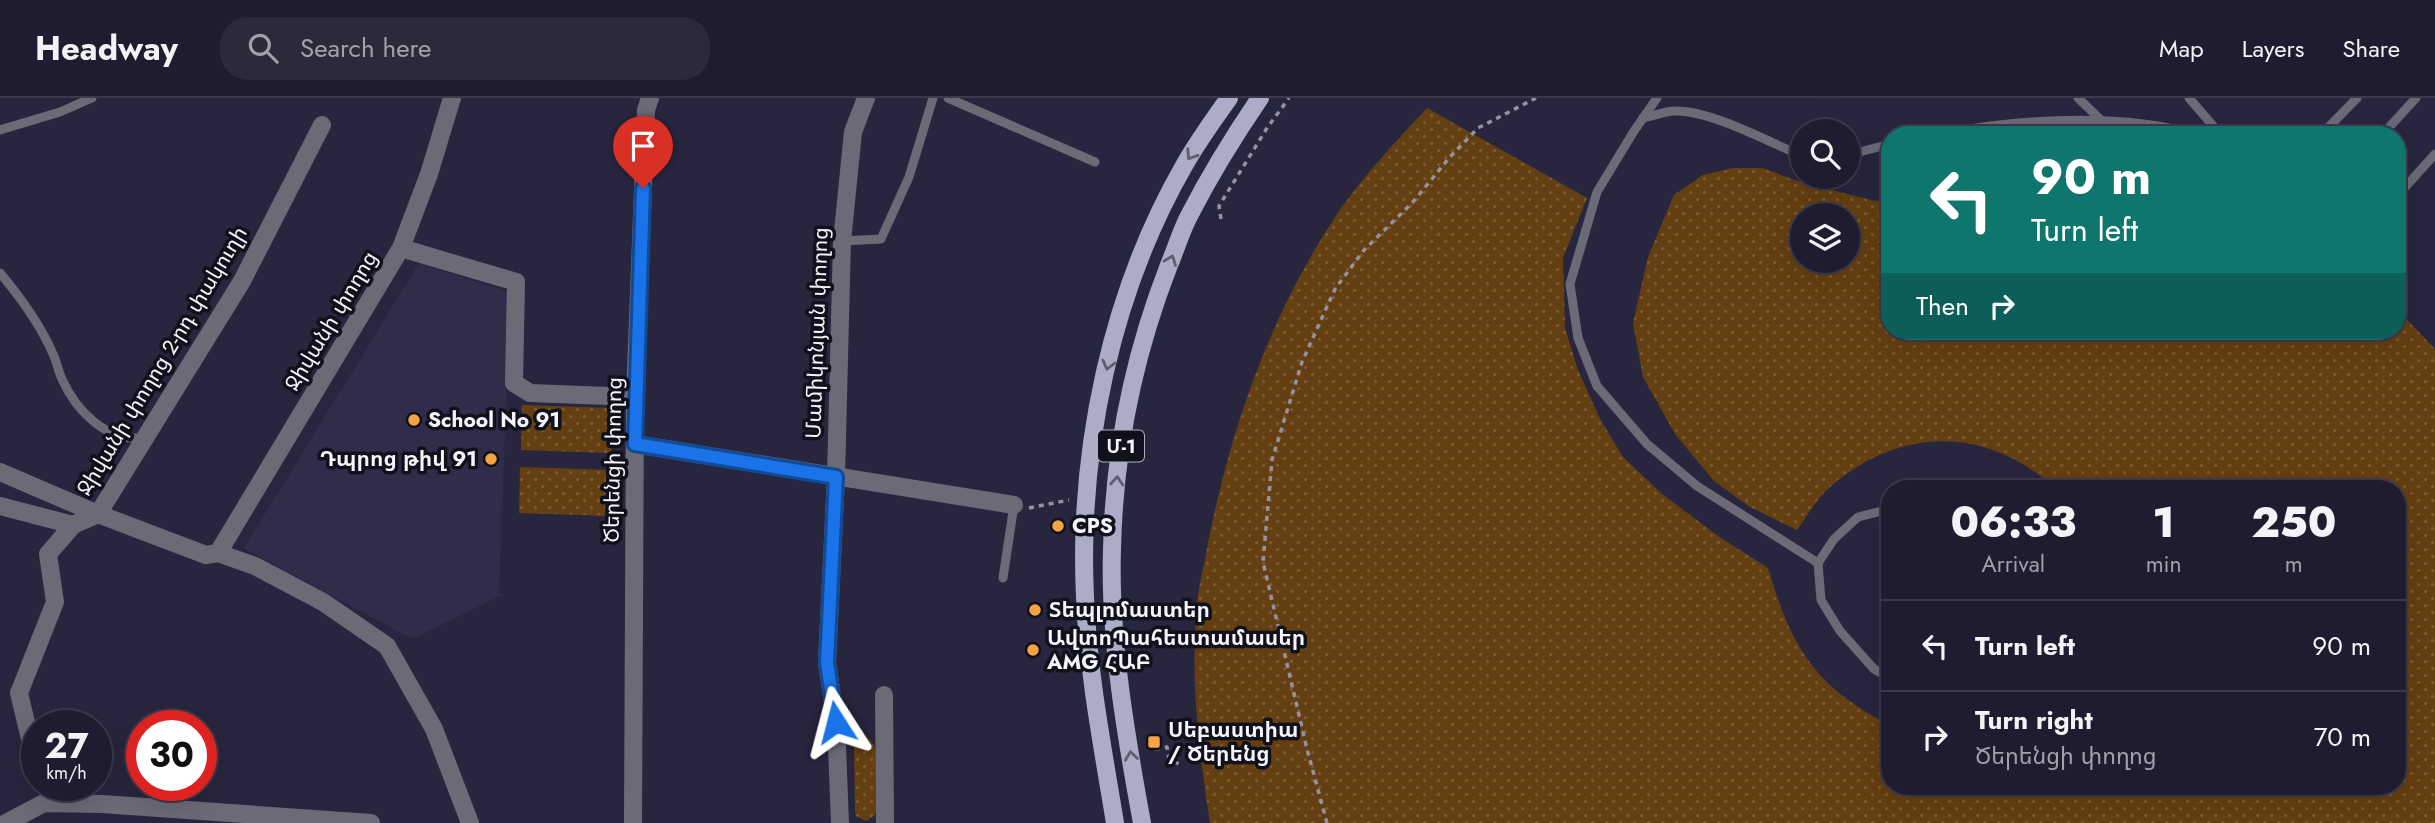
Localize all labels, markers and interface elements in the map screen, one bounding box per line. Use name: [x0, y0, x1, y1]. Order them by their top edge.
search box: [220, 17, 710, 80]
text: Headway: [35, 25, 178, 72]
icon: search: [244, 29, 282, 67]
text: Search here: [300, 29, 431, 67]
text: Map: [2159, 31, 2204, 66]
text: Layers: [2242, 31, 2304, 66]
text: Share: [2342, 31, 2400, 66]
pin: [613, 116, 673, 188]
map controls: [1790, 119, 1860, 273]
button: search: [1790, 119, 1860, 189]
icon: arrive: [624, 127, 662, 165]
text: 90 m: [2031, 142, 2151, 212]
one-way arrow: [1187, 147, 1200, 160]
icon: left: [1916, 154, 2007, 245]
button: layers: [1790, 203, 1860, 273]
text: Turn left: [2031, 207, 2138, 253]
street label: Ջիվանի փողոց 2-րդ փակուղի: [69, 221, 255, 501]
street label: Մամիկոնյան փողոց: [798, 227, 836, 439]
street label: Ջիվանի փողոց: [277, 245, 385, 397]
one-way arrow: [1163, 255, 1177, 267]
text: Then: [1916, 287, 1969, 325]
icon: right: [1983, 287, 2021, 325]
one-way arrow: [1102, 359, 1116, 371]
street label: Ծերենցի փողոց: [597, 377, 629, 543]
place label: School No 91: [428, 405, 560, 435]
marker: School No 91: [406, 412, 422, 428]
road number: Մ-1: [1098, 430, 1144, 462]
place label: Դպրոց թիվ 91: [320, 444, 477, 474]
marker: Դպրոց թիվ 91: [483, 451, 499, 467]
one-way arrow: [1110, 475, 1125, 486]
text: 06:33: [1950, 492, 2076, 553]
text: 1: [2153, 492, 2175, 553]
text: 250: [2251, 492, 2336, 553]
place label: CPS: [1072, 511, 1113, 541]
marker: CPS: [1050, 518, 1066, 534]
text: Arrival: [1982, 547, 2045, 581]
text: min: [2146, 547, 2182, 581]
text: m: [2285, 547, 2303, 581]
place label: Տեպլոմաստեր: [1049, 595, 1210, 625]
marker: Տեպլոմաստեր: [1027, 602, 1043, 618]
place label: ԱվտոՊահեստամասեր AMG ՀԱԲ: [1046, 623, 1305, 677]
icon: left: [1916, 627, 1954, 665]
text: Turn left: [1975, 627, 2075, 665]
text: 90 m: [2312, 627, 2371, 665]
marker: ԱվտոՊահեստամասեր AMG ՀԱԲ: [1025, 642, 1041, 658]
position arrow: [799, 685, 873, 759]
text: Turn right: [1975, 701, 2093, 739]
speed limit sign: 30: [126, 710, 217, 801]
place label: Սեբաստիա / Ծերենց: [1168, 715, 1299, 769]
icon: right: [1916, 718, 1954, 756]
text: 70 m: [2314, 718, 2371, 756]
text: 27: [44, 721, 89, 771]
marker: Սեբաստիա / Ծերենց: [1146, 734, 1162, 750]
text: Ծերենցի փողոց: [1975, 739, 2157, 773]
one-way arrow: [1123, 750, 1138, 762]
text: km/h: [46, 760, 87, 786]

